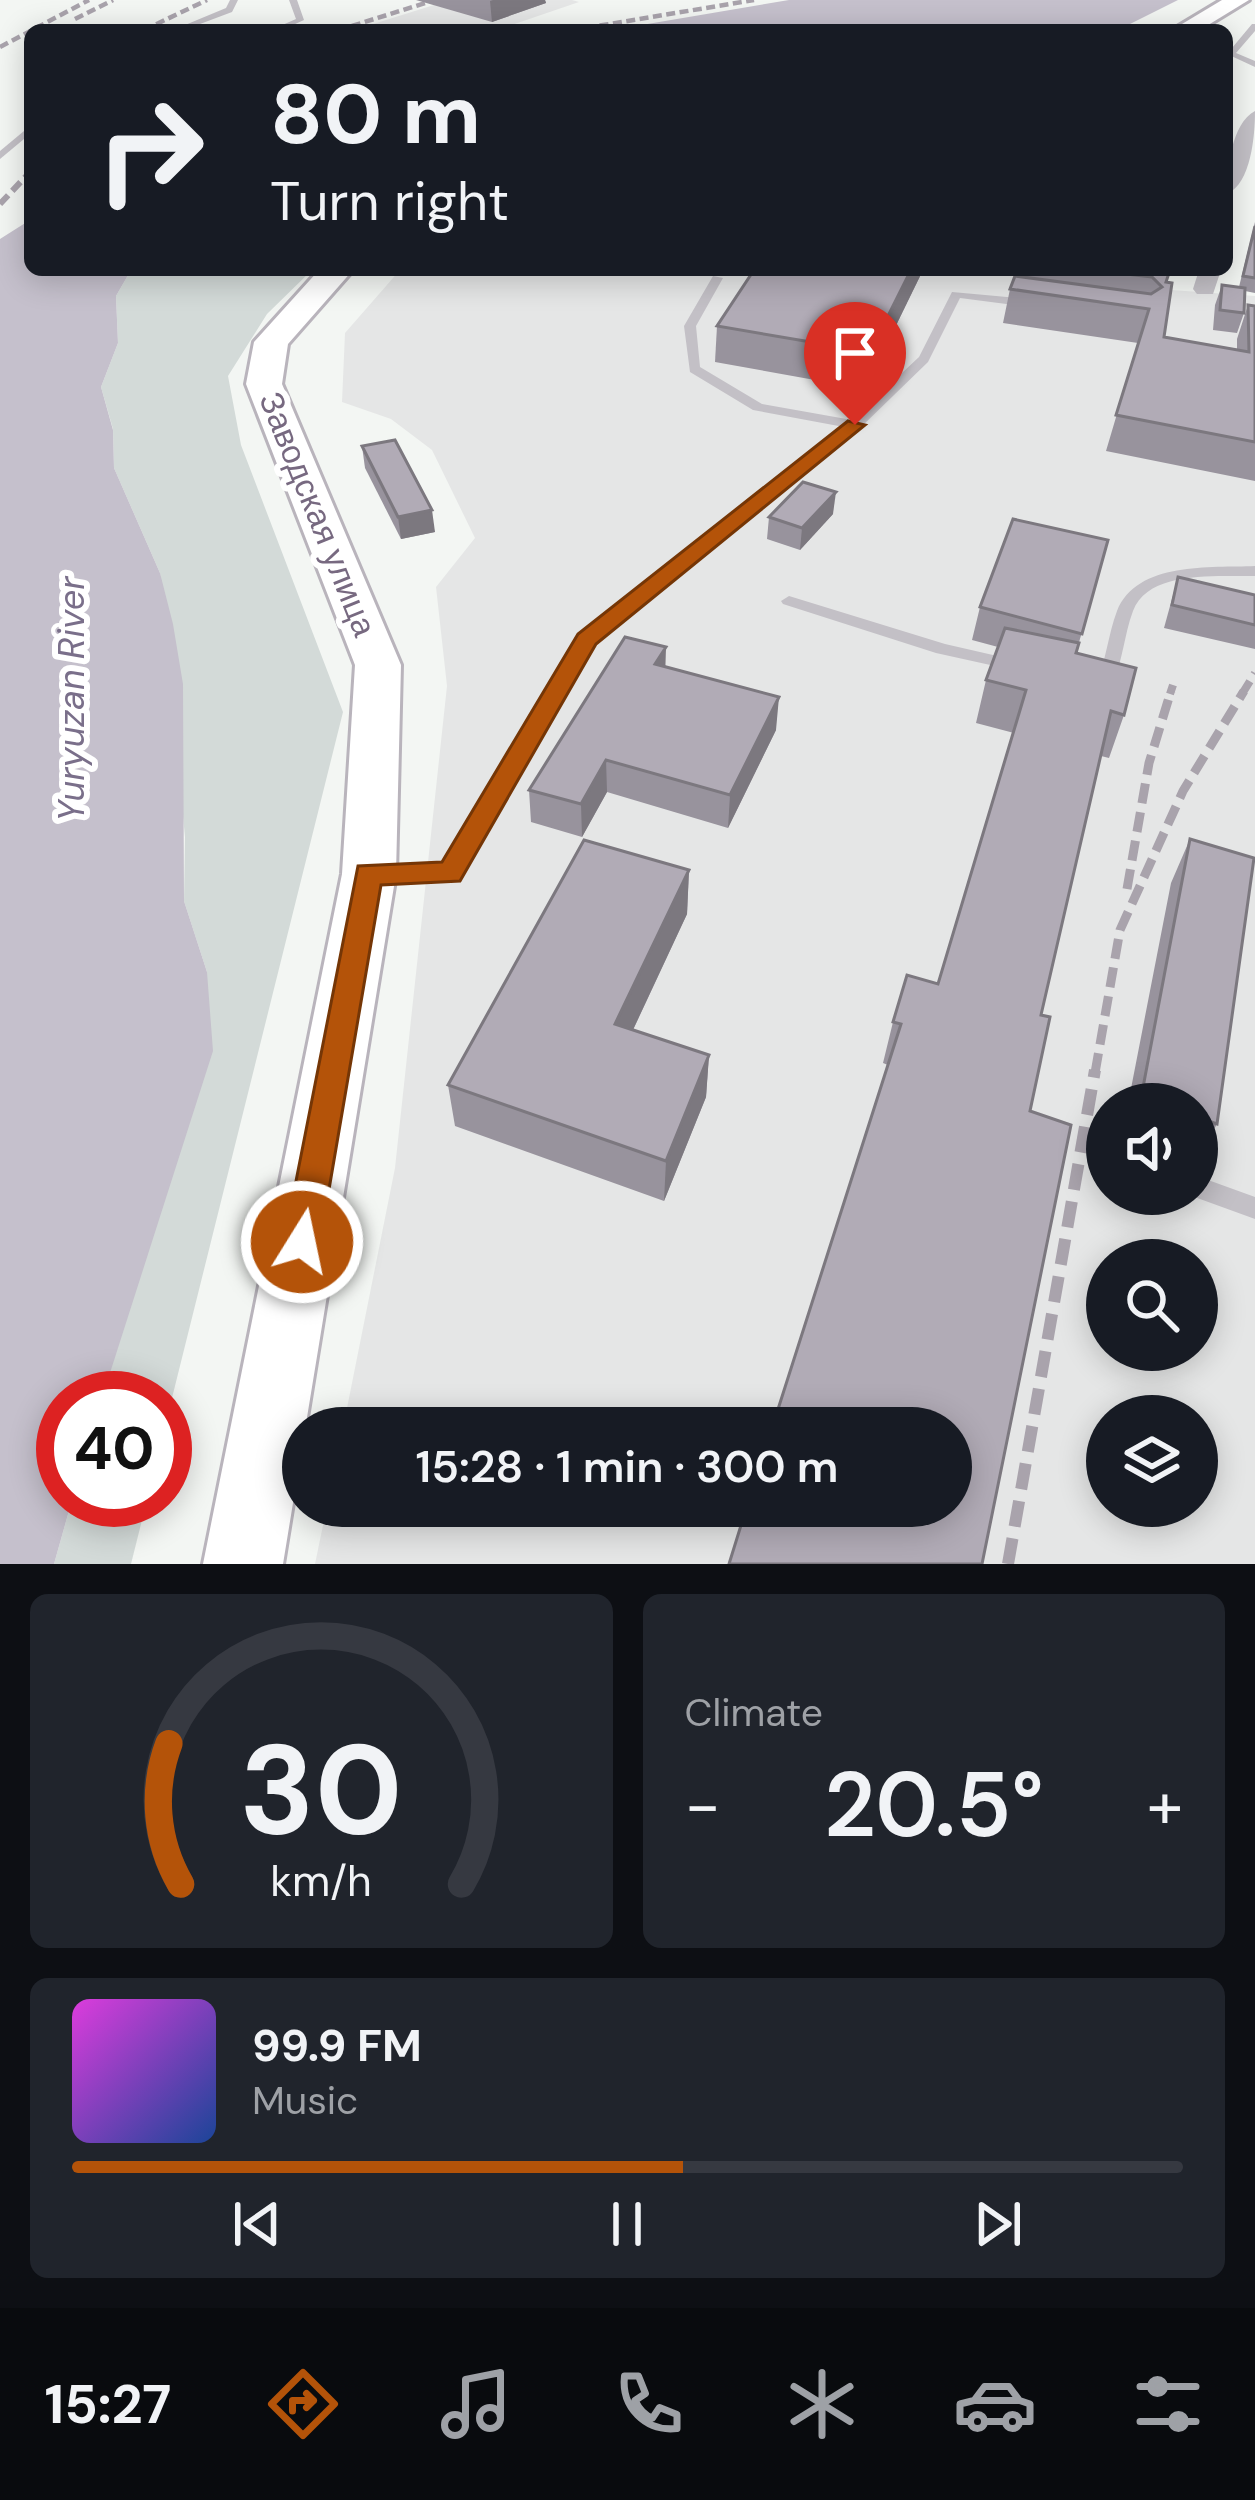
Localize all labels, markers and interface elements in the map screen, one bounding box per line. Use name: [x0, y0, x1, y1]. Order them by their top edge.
text: 80 m: [270, 60, 481, 169]
icon: right: [72, 72, 228, 228]
text: Turn right: [270, 166, 509, 237]
pin: [804, 302, 906, 425]
icon: arrive: [822, 320, 888, 386]
street label: Заводская улица: [249, 386, 387, 643]
water label: Yuryuzan River: [48, 575, 95, 822]
map controls: [1086, 1083, 1218, 1527]
button: sound: [1086, 1083, 1218, 1215]
position arrow: [239, 1179, 365, 1305]
button: search: [1086, 1239, 1218, 1371]
speed limit sign: 40: [36, 1371, 192, 1527]
button: layers: [1086, 1395, 1218, 1527]
text: 15:28 · 1 min · 300 m: [416, 1437, 838, 1496]
text: Climate: [685, 1687, 823, 1738]
text: 30: [240, 1709, 403, 1872]
text: 20.5°: [824, 1747, 1044, 1864]
text: −: [685, 1763, 721, 1848]
text: +: [1147, 1763, 1183, 1848]
text: km/h: [271, 1853, 372, 1909]
text: 99.9 FM: [252, 2016, 422, 2075]
text: Music: [252, 2075, 358, 2126]
icon: previous: [224, 2191, 290, 2257]
icon: pause: [594, 2191, 660, 2257]
icon: next: [965, 2191, 1031, 2257]
icon: directions: [261, 2362, 345, 2446]
icon: music: [434, 2362, 518, 2446]
icon: phone: [607, 2362, 691, 2446]
icon: climate: [780, 2362, 864, 2446]
icon: car: [953, 2362, 1037, 2446]
icon: filters: [1126, 2362, 1210, 2446]
text: 15:27: [45, 2369, 171, 2440]

